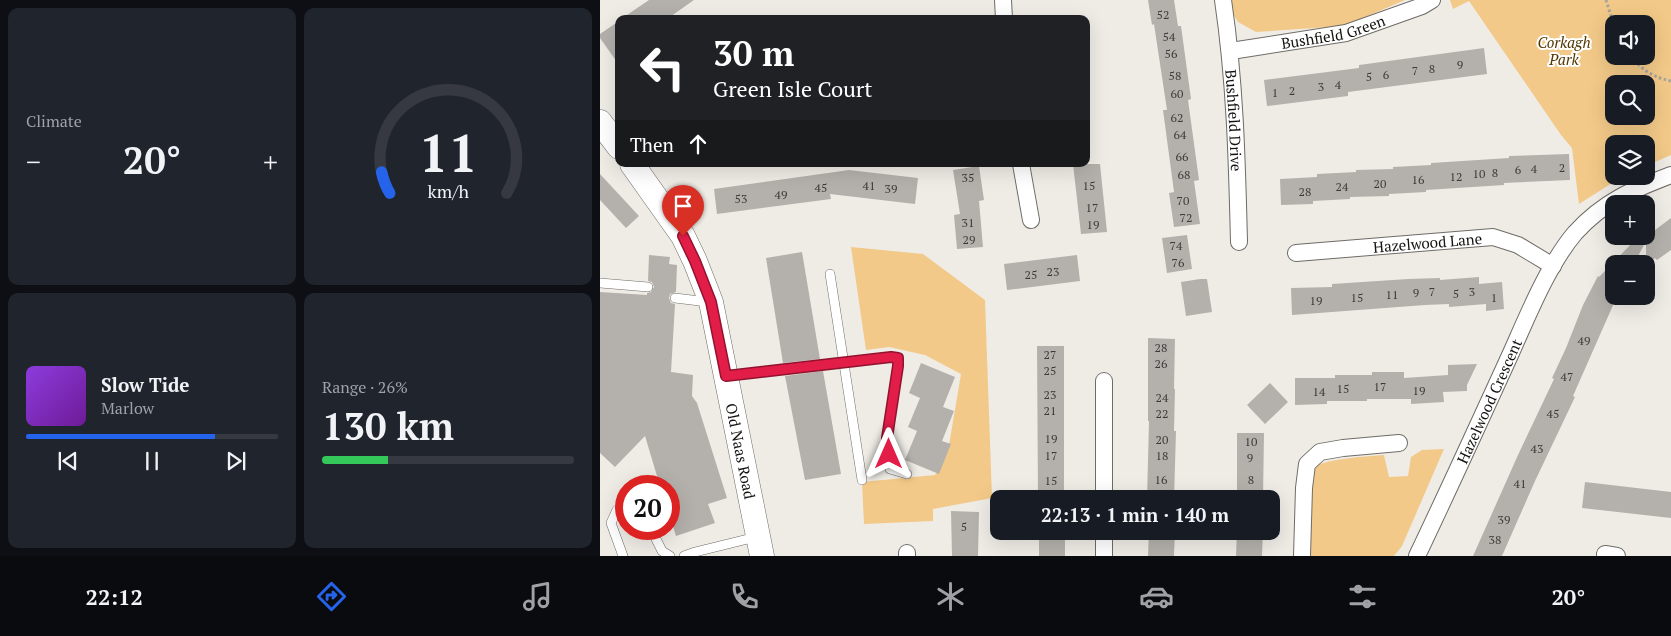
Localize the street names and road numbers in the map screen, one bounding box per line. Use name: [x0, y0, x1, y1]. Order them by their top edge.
street label: Bushfield Green: [1280, 10, 1388, 53]
street label: Bushfield Drive: [1221, 69, 1247, 172]
street label: Hazelwood Lane: [1372, 228, 1483, 257]
street label: Hazelwood Crescent: [1452, 335, 1526, 467]
street label: Old Naas Road: [722, 401, 760, 501]

